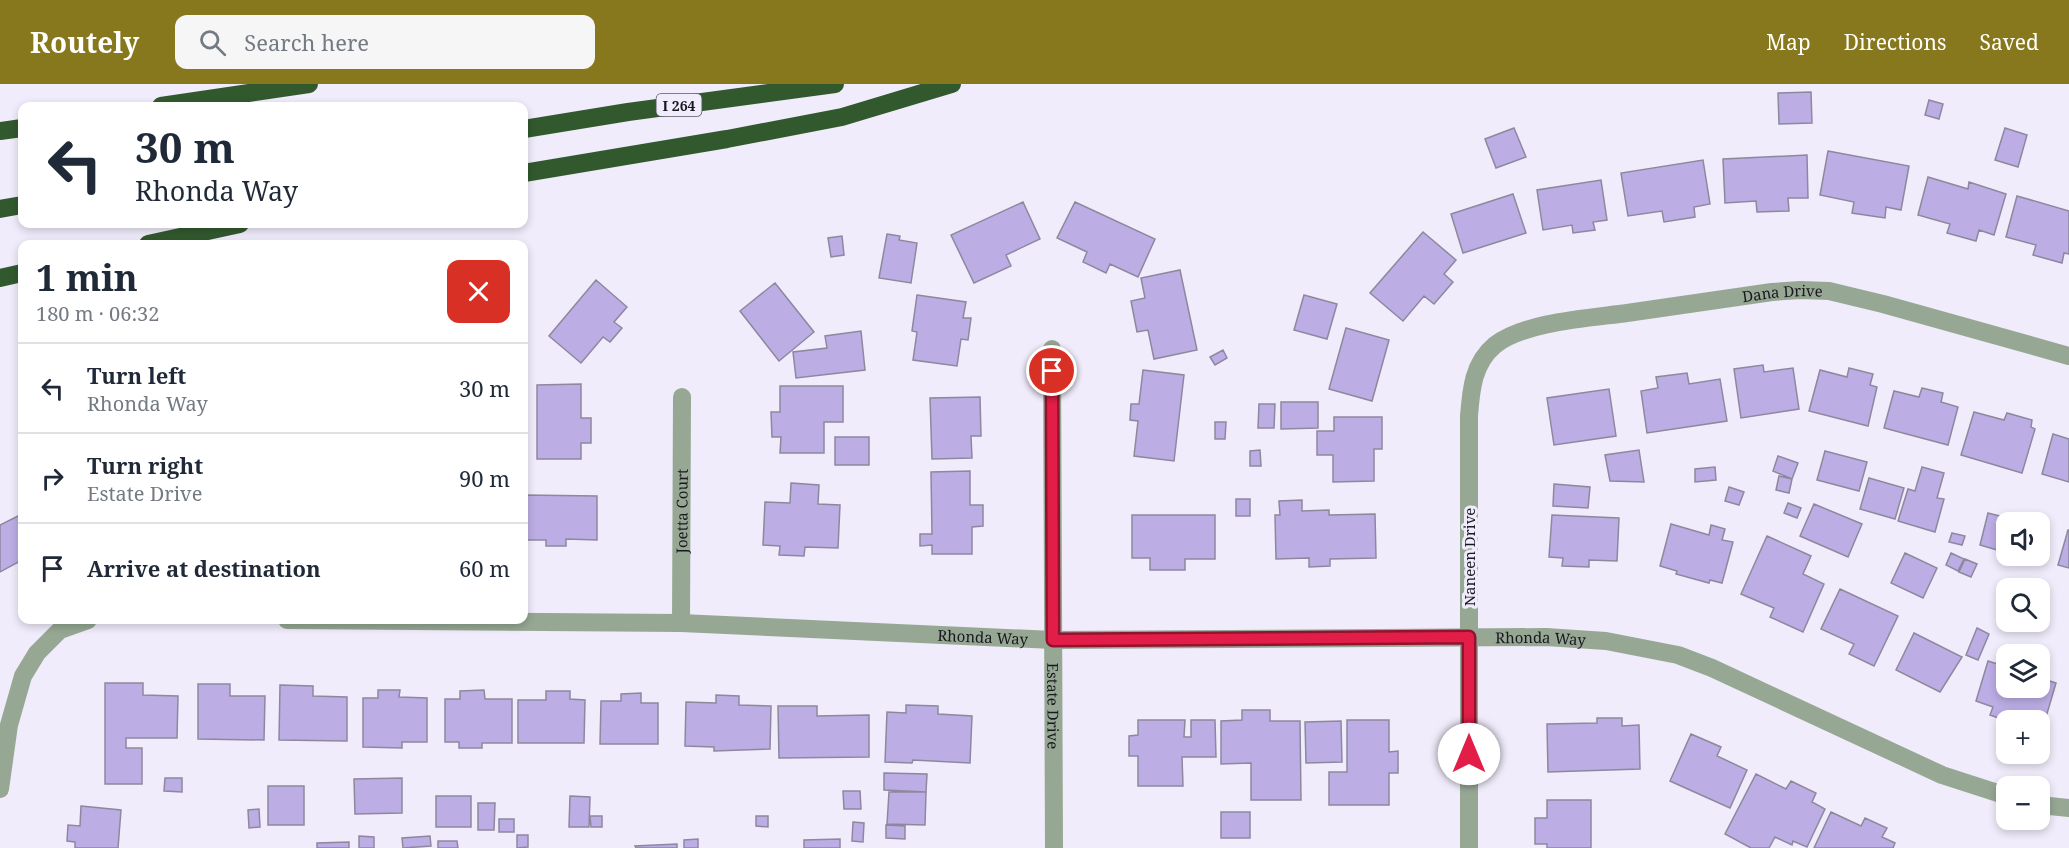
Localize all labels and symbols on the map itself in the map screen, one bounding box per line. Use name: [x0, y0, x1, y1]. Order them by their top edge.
road number: I 264: [656, 94, 702, 116]
street label: Dana Drive: [1741, 280, 1823, 306]
pin: [1026, 345, 1077, 396]
street label: Joetta Court: [671, 469, 692, 554]
street label: Naneen Drive: [1459, 508, 1479, 606]
street label: Rhonda Way: [937, 625, 1029, 649]
street label: Rhonda Way: [1495, 627, 1587, 650]
street label: Estate Drive: [1043, 663, 1064, 749]
position arrow: [1437, 722, 1501, 786]

